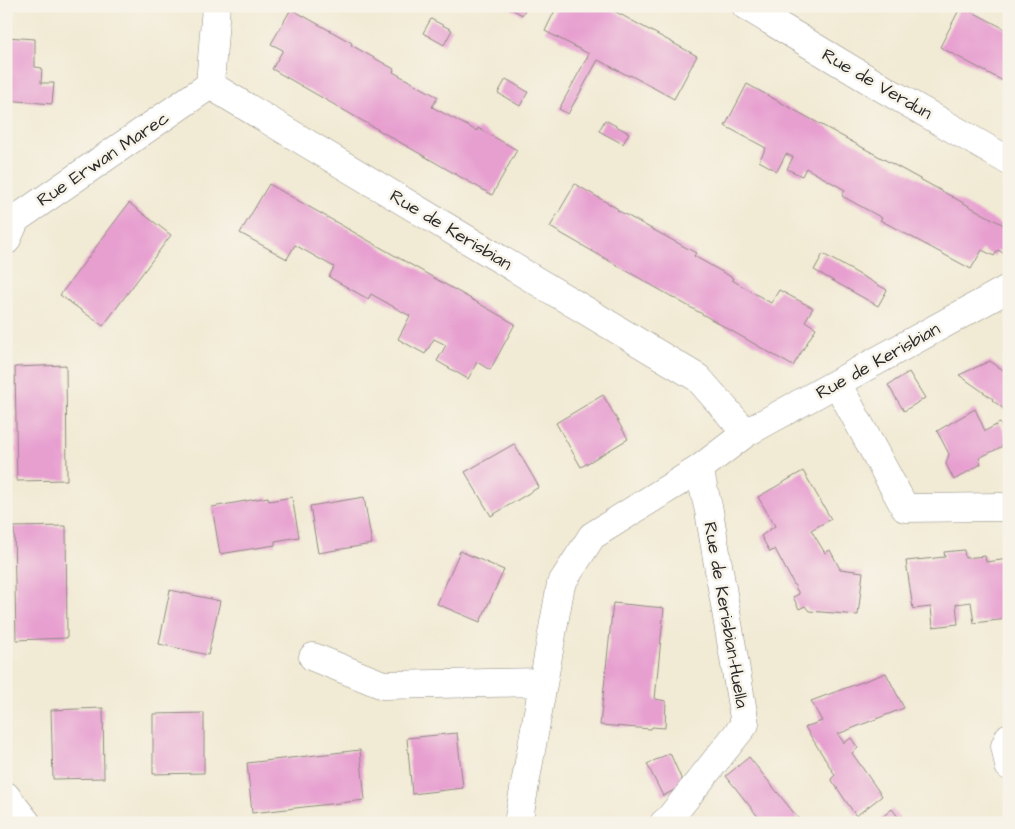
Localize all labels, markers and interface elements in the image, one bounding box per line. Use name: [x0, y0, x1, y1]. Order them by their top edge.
street label: Rue de Verdun: [817, 42, 937, 126]
street label: Rue Erwan Marec: [32, 105, 174, 213]
street label: Rue de Kerisbian: [385, 184, 517, 276]
street label: Rue de Kerisbian: [811, 317, 945, 405]
street label: Rue de Kerisbian-Huella: [697, 520, 755, 710]

